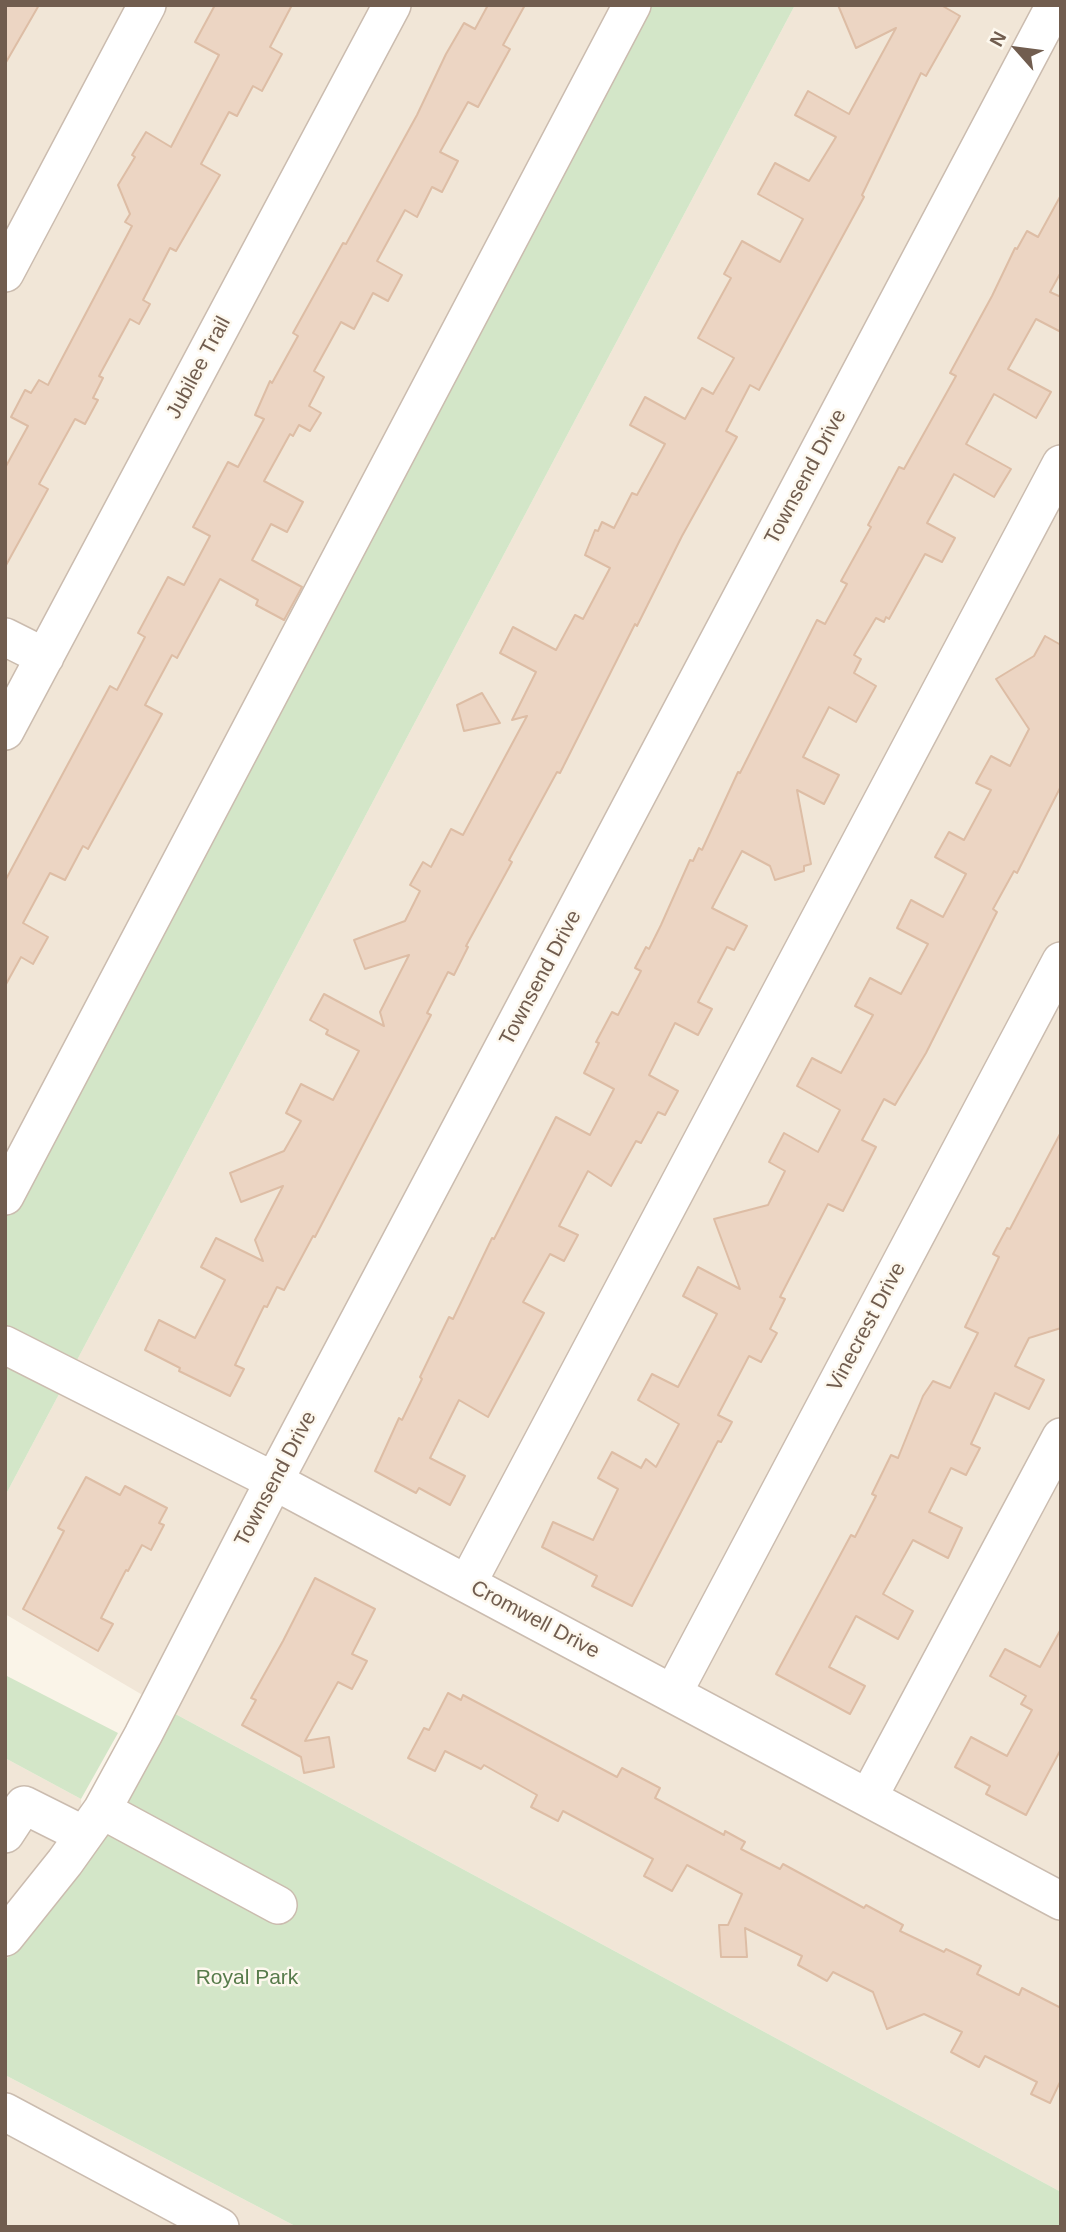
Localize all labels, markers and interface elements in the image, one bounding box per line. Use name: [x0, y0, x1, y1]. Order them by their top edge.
north arrow: [982, 14, 1052, 84]
text: N: [986, 28, 1011, 50]
street label: Jubilee Trail: [161, 312, 237, 424]
street label: Townsend Drive: [760, 405, 852, 549]
street label: Townsend Drive: [495, 906, 587, 1050]
street label: Vinecrest Drive: [823, 1258, 911, 1396]
street label: Townsend Drive: [230, 1407, 322, 1551]
street label: Cromwell Drive: [466, 1575, 604, 1665]
park label: Royal Park: [196, 1965, 298, 1991]

